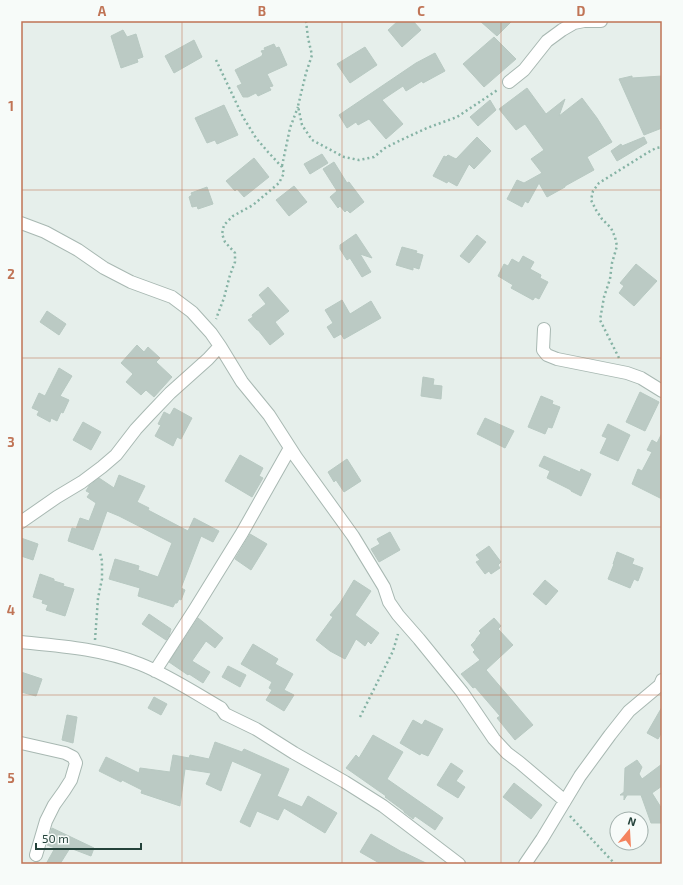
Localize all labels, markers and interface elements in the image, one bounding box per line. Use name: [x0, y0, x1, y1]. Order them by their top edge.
text: A: [98, 3, 107, 19]
text: B: [258, 3, 266, 19]
text: C: [417, 3, 425, 19]
text: D: [577, 3, 586, 19]
text: 1: [8, 98, 14, 114]
text: 2: [7, 266, 15, 282]
text: 3: [7, 434, 15, 450]
text: 4: [7, 602, 15, 618]
text: 5: [7, 770, 15, 786]
north arrow: [609, 811, 649, 851]
text: N: [626, 814, 638, 828]
scale bar: [36, 825, 141, 851]
text: 50 m: [42, 831, 69, 845]

